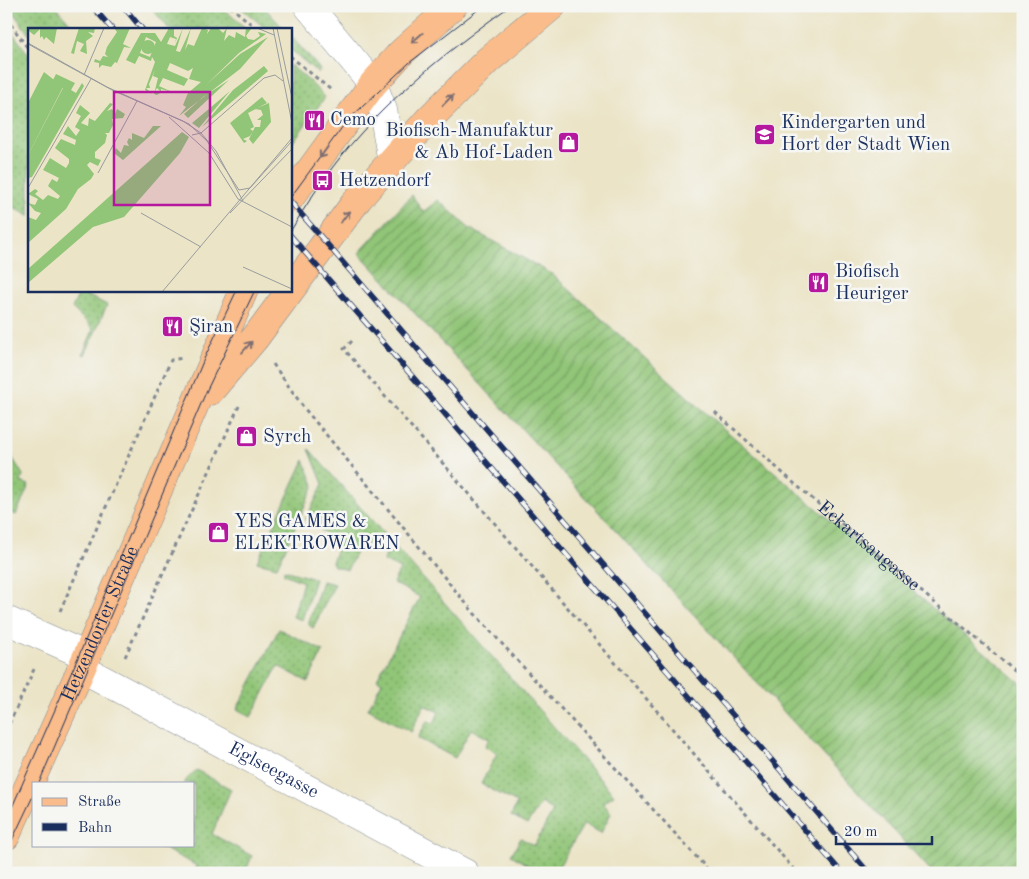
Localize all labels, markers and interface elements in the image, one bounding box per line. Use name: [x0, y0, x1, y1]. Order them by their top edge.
inset map: [28, 28, 291, 291]
one-way arrow: [410, 33, 423, 44]
one-way arrow: [442, 94, 454, 106]
restaurant icon: Cemo: [302, 108, 326, 132]
place label: Cemo: [330, 111, 376, 130]
place label: Kindergarten und Hort der Stadt Wien: [781, 114, 950, 155]
place label: Biofisch-Manufaktur & Ab Hof-Laden: [386, 122, 553, 163]
school or university icon: Kindergarten und Hort der Stadt Wien: [753, 122, 777, 146]
shop icon: Biofisch-Manufaktur & Ab Hof-Laden: [557, 130, 581, 154]
one-way arrow: [319, 145, 329, 159]
bus stop icon: Hetzendorf: [311, 169, 335, 193]
place label: Hetzendorf: [339, 172, 431, 191]
one-way arrow: [339, 211, 350, 224]
place label: Biofisch Heuriger: [835, 263, 909, 304]
restaurant icon: Biofisch Heuriger: [807, 271, 831, 295]
restaurant icon: Şiran: [161, 315, 185, 339]
place label: Şiran: [189, 318, 233, 337]
one-way arrow: [241, 341, 252, 354]
shop icon: Syrch: [235, 425, 259, 449]
place label: Syrch: [263, 428, 311, 447]
street label: Eckartsaugasse: [814, 498, 923, 595]
place label: YES GAMES & ELEKTROWAREN: [234, 513, 400, 554]
shop icon: YES GAMES & ELEKTROWAREN: [206, 521, 230, 545]
street label: Hetzendorfer Straße: [58, 543, 142, 705]
street label: Eglseegasse: [225, 739, 322, 802]
legend: [32, 782, 195, 846]
text: Straße: [78, 795, 121, 810]
scale bar: [836, 814, 933, 846]
text: Bahn: [78, 821, 112, 836]
text: 20 m: [844, 825, 878, 840]

